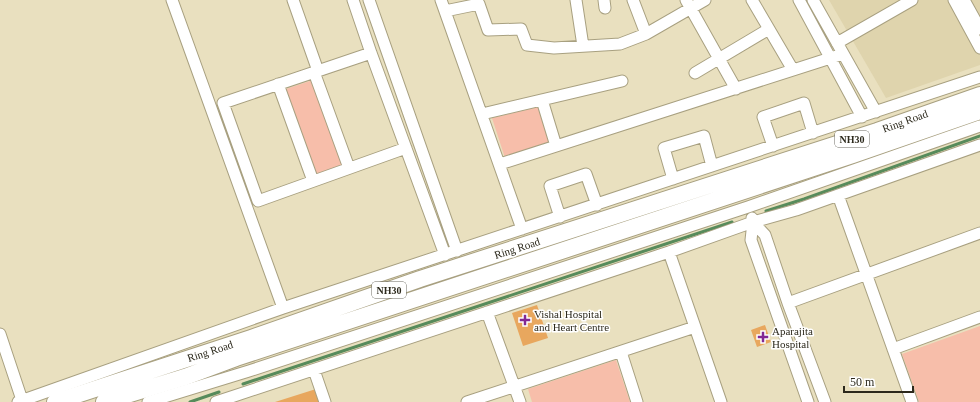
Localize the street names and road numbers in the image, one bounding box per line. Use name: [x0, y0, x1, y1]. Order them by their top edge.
street label: Ring Road: [881, 107, 930, 135]
road number: NH30: [835, 131, 869, 147]
street label: Ring Road: [493, 235, 542, 261]
road number: NH30: [372, 282, 406, 298]
street label: Ring Road: [186, 338, 235, 364]

